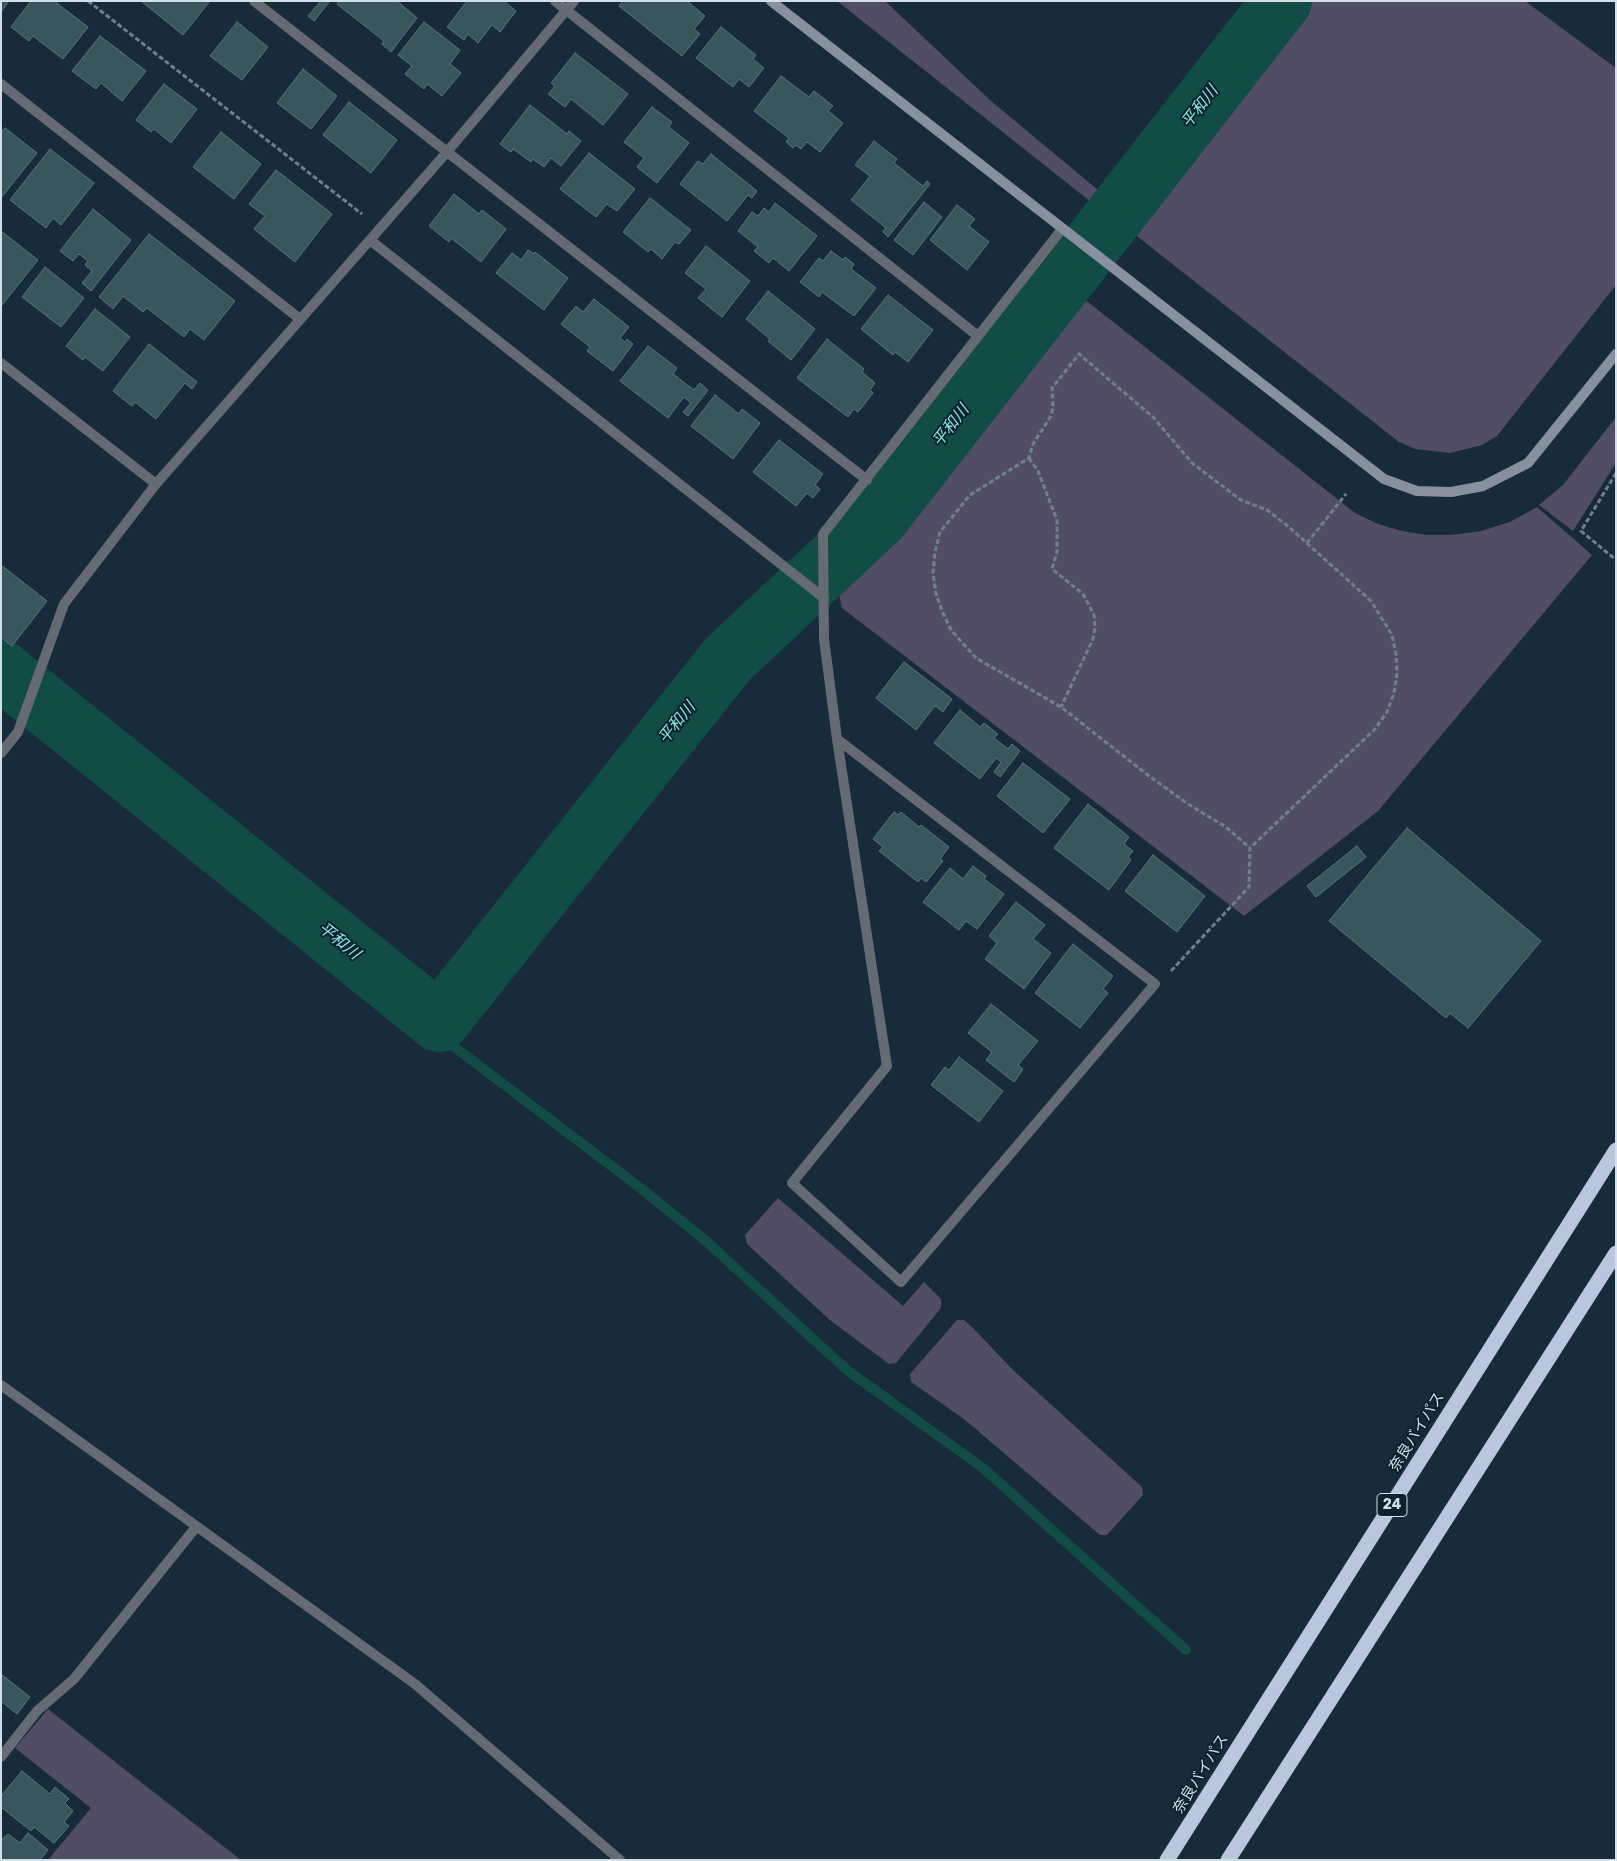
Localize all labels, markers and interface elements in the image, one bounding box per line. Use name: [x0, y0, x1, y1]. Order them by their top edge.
water label: 平和川: [1178, 82, 1222, 132]
water label: 平和川: [929, 401, 973, 451]
water label: 平和川: [654, 698, 700, 748]
water label: 平和川: [314, 918, 364, 964]
street label: 奈良バイパス: [1386, 1389, 1448, 1475]
road number: 24: [1377, 1494, 1407, 1516]
street label: 奈良バイパス: [1170, 1731, 1232, 1817]

